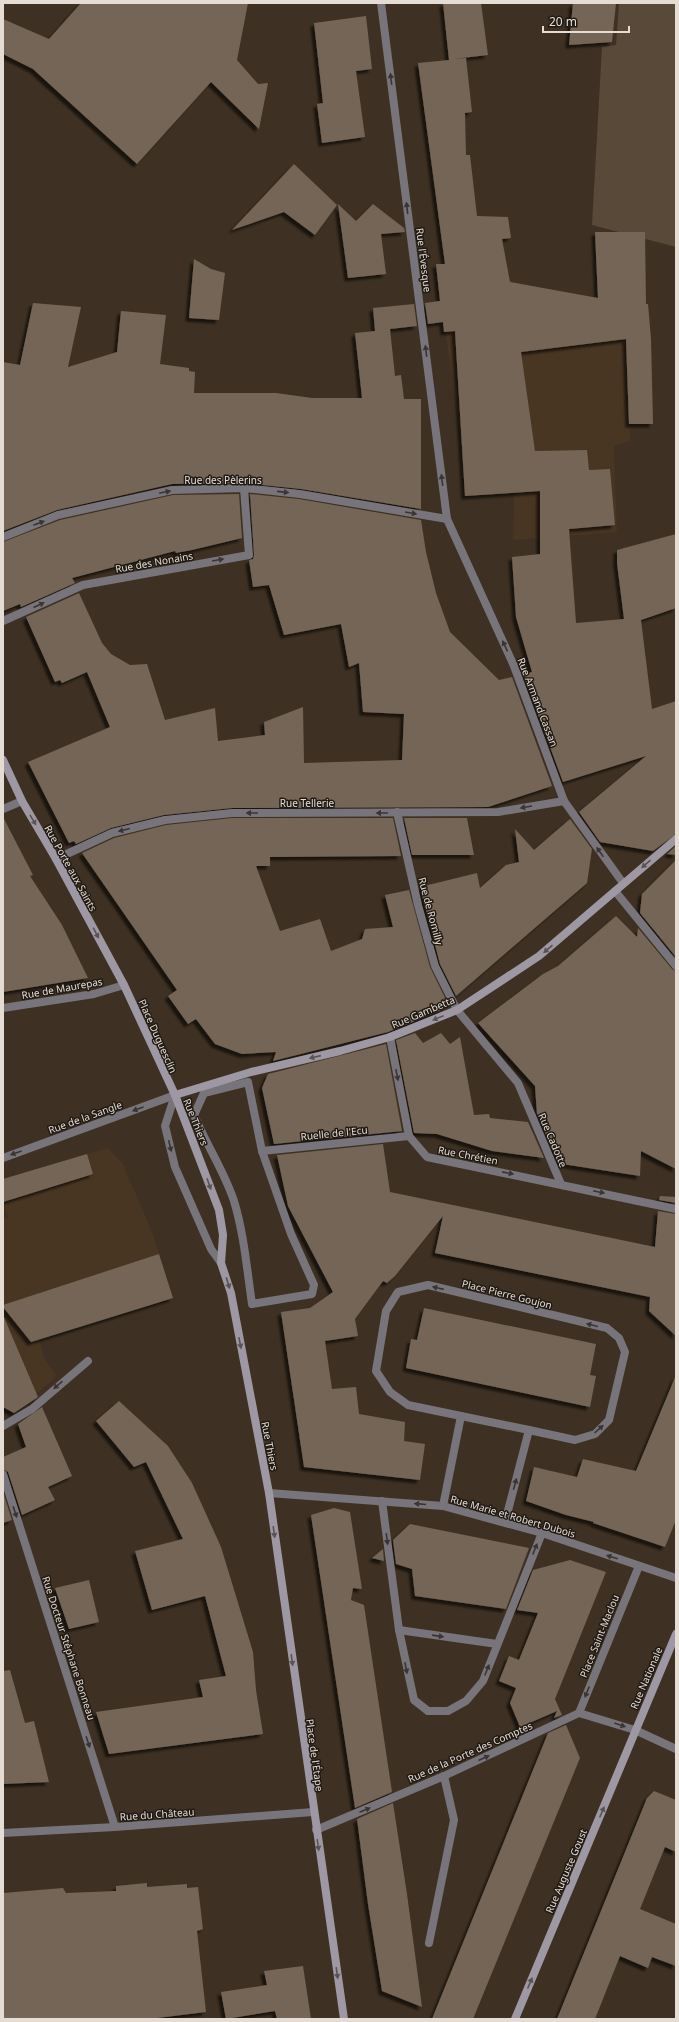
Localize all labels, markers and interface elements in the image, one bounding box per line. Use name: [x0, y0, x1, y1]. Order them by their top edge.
scale bar: [543, 8, 629, 34]
text: 20 m: [549, 13, 577, 30]
one-way arrow: [388, 73, 394, 86]
one-way arrow: [404, 202, 410, 214]
street label: Rue l'Évesque: [413, 227, 435, 293]
one-way arrow: [422, 345, 429, 357]
street label: Rue des Pèlerins: [184, 473, 262, 487]
one-way arrow: [439, 474, 445, 486]
one-way arrow: [159, 488, 172, 494]
one-way arrow: [277, 489, 289, 496]
one-way arrow: [405, 510, 417, 516]
one-way arrow: [34, 519, 46, 525]
street label: Rue des Nonains: [114, 548, 194, 576]
one-way arrow: [212, 557, 224, 563]
one-way arrow: [33, 602, 44, 608]
one-way arrow: [502, 640, 508, 652]
street label: Rue Armand Cassan: [515, 655, 561, 749]
street label: Rue Tellerie: [280, 796, 335, 810]
one-way arrow: [520, 804, 532, 810]
one-way arrow: [376, 809, 388, 816]
one-way arrow: [245, 810, 258, 816]
one-way arrow: [29, 814, 36, 826]
street label: Rue Porte aux Saints: [41, 822, 101, 914]
one-way arrow: [118, 827, 130, 833]
one-way arrow: [596, 846, 604, 857]
one-way arrow: [641, 859, 652, 868]
street label: Rue de Romilly: [415, 876, 447, 947]
one-way arrow: [93, 927, 100, 939]
one-way arrow: [543, 944, 553, 954]
street label: Rue de Maurepas: [20, 974, 104, 1002]
street label: Rue Gambetta: [389, 992, 457, 1032]
street label: Place Duguesclin: [135, 997, 181, 1075]
one-way arrow: [432, 1015, 444, 1021]
one-way arrow: [308, 1054, 320, 1060]
one-way arrow: [395, 1069, 401, 1081]
street label: Rue Thiers: [180, 1096, 212, 1148]
street label: Rue de la Sangle: [46, 1097, 124, 1137]
one-way arrow: [132, 1106, 144, 1112]
street label: Rue Cadotte: [535, 1111, 571, 1170]
street label: Ruelle de l'Ecu: [300, 1123, 368, 1143]
one-way arrow: [167, 1140, 173, 1152]
street label: Rue Chrétien: [437, 1142, 499, 1168]
one-way arrow: [10, 1151, 22, 1157]
one-way arrow: [502, 1171, 514, 1177]
one-way arrow: [206, 1178, 212, 1190]
one-way arrow: [593, 1189, 605, 1195]
street label: Place Pierre Goujon: [461, 1276, 553, 1312]
one-way arrow: [225, 1278, 231, 1290]
one-way arrow: [432, 1284, 444, 1290]
one-way arrow: [586, 1321, 598, 1327]
one-way arrow: [237, 1337, 243, 1349]
one-way arrow: [53, 1381, 63, 1390]
street label: Rue Thiers: [258, 1420, 282, 1472]
one-way arrow: [594, 1425, 605, 1434]
one-way arrow: [512, 1478, 518, 1490]
street label: Rue Marie et Robert Dubois: [449, 1491, 577, 1541]
one-way arrow: [414, 1501, 426, 1507]
one-way arrow: [12, 1506, 18, 1518]
one-way arrow: [271, 1526, 277, 1538]
one-way arrow: [384, 1533, 391, 1545]
one-way arrow: [533, 1542, 539, 1554]
one-way arrow: [606, 1554, 618, 1560]
street label: Rue Docteur Stéphane Bonneau: [39, 1574, 99, 1722]
street label: Place Saint-Maclou: [576, 1592, 622, 1680]
one-way arrow: [432, 1633, 444, 1639]
street label: Rue Nationale: [627, 1645, 665, 1711]
one-way arrow: [289, 1654, 295, 1666]
one-way arrow: [404, 1662, 410, 1674]
one-way arrow: [485, 1663, 491, 1675]
one-way arrow: [584, 1687, 590, 1699]
street label: Place de l'Étape: [303, 1718, 327, 1793]
street label: Rue de la Porte des Comptes: [405, 1718, 535, 1786]
one-way arrow: [615, 1722, 627, 1728]
one-way arrow: [85, 1737, 91, 1749]
one-way arrow: [478, 1755, 489, 1761]
street label: Rue du Château: [119, 1804, 195, 1824]
one-way arrow: [599, 1805, 605, 1817]
one-way arrow: [359, 1806, 371, 1812]
street label: Rue Auguste Goust: [542, 1826, 590, 1915]
one-way arrow: [315, 1839, 321, 1851]
one-way arrow: [334, 1967, 340, 1979]
one-way arrow: [527, 1977, 533, 1989]

